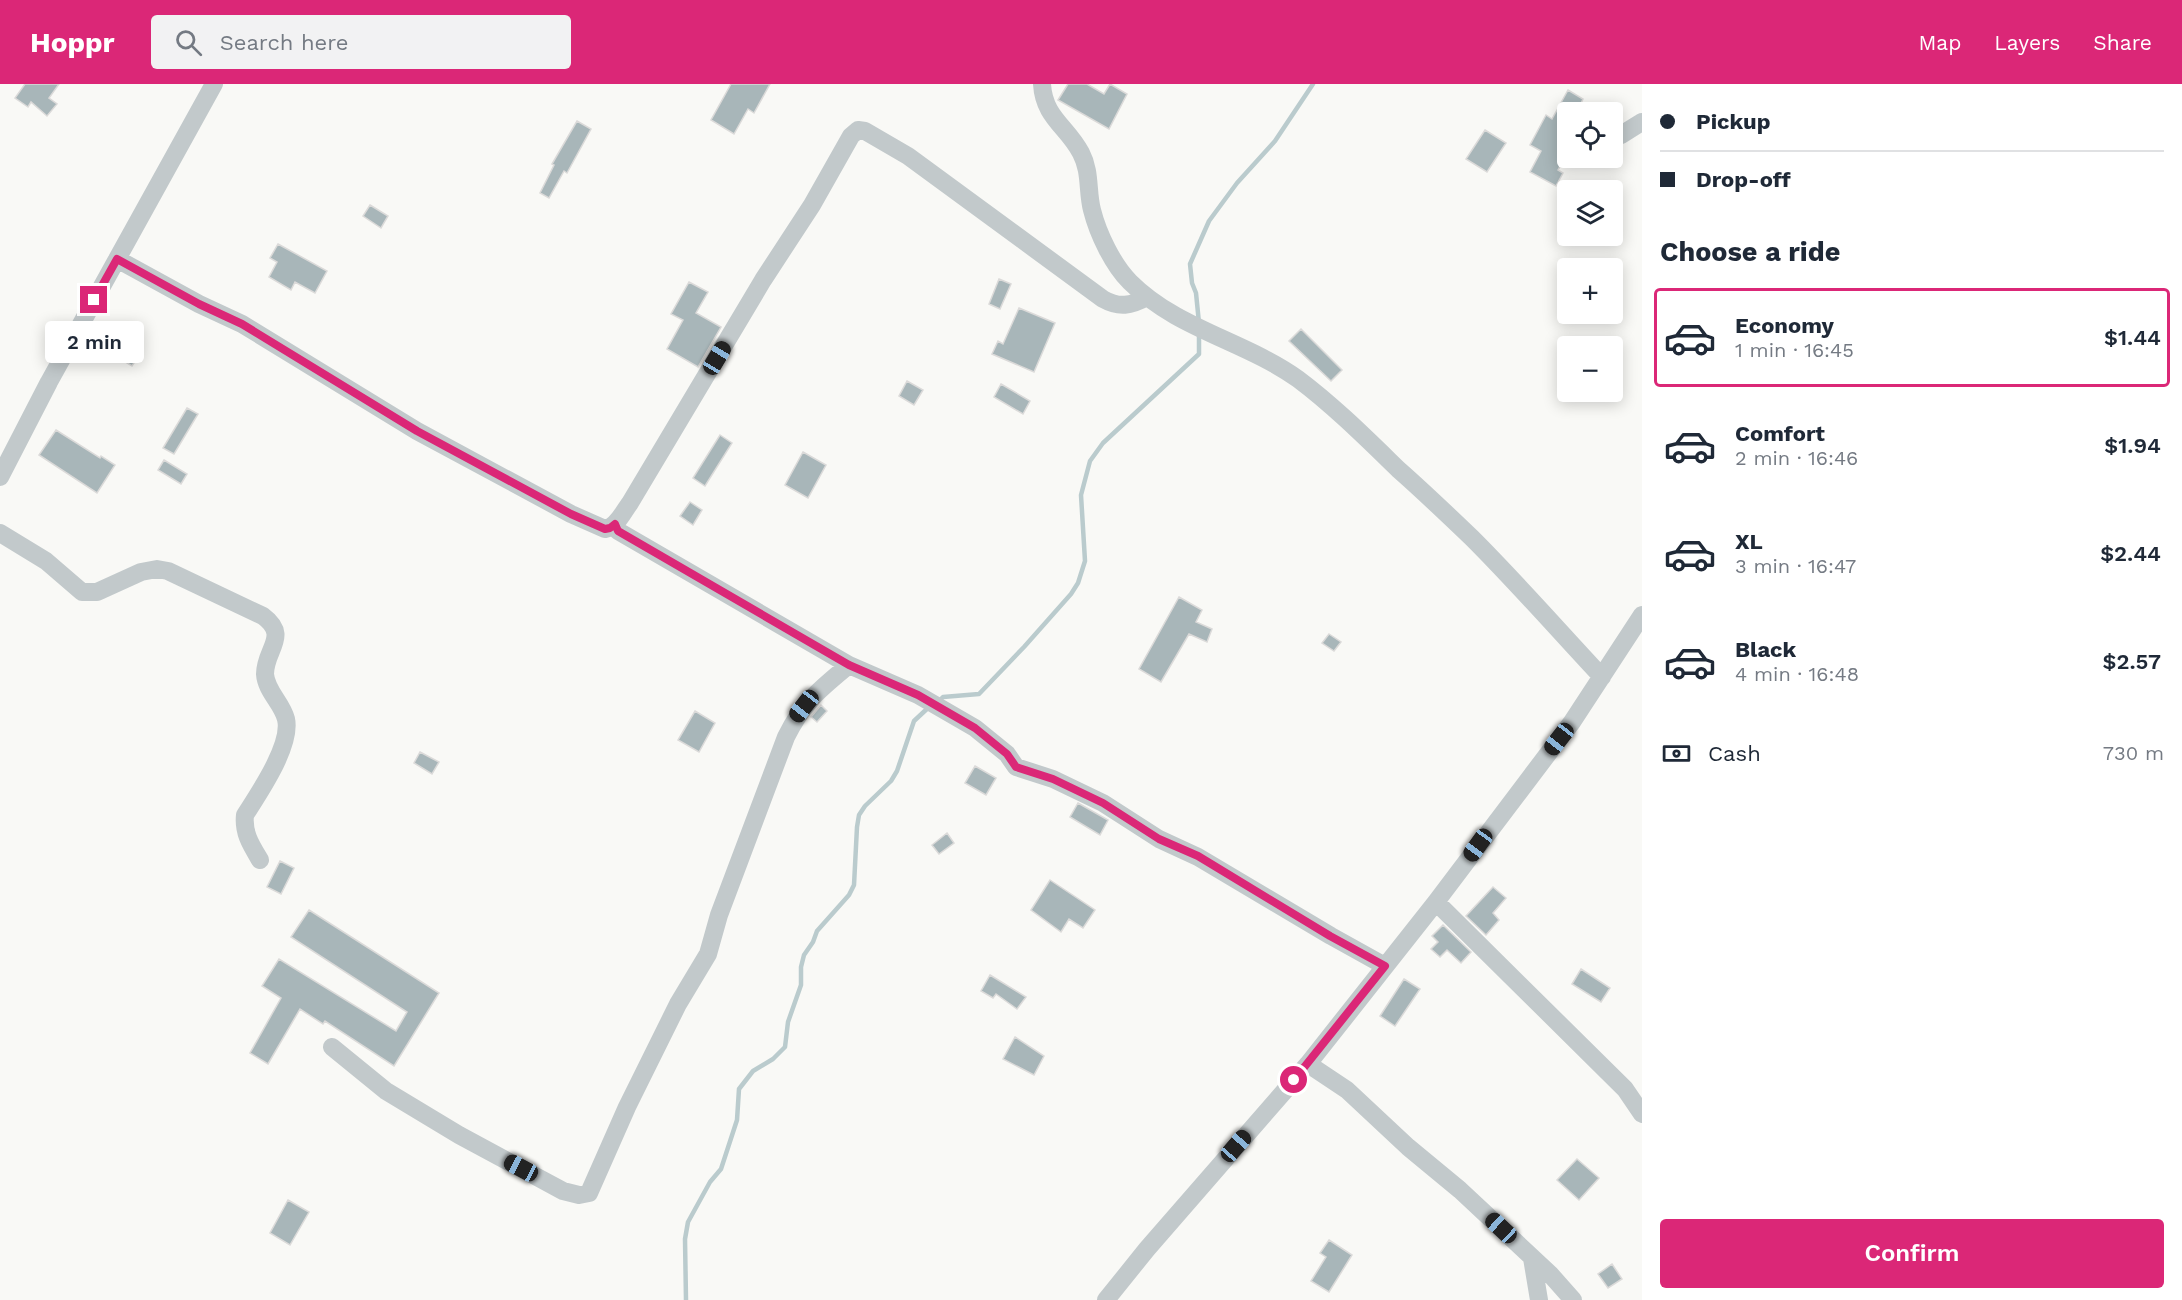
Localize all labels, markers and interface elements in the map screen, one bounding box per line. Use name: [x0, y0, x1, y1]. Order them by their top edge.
search box: [151, 15, 571, 69]
text: Hoppr: [30, 26, 115, 59]
icon: search: [172, 26, 205, 59]
text: Search here: [220, 30, 349, 55]
text: Map: [1918, 30, 1961, 55]
text: Layers: [1994, 30, 2060, 55]
text: Share: [2093, 30, 2152, 55]
map controls: [1557, 102, 1623, 402]
button: locate: [1557, 102, 1623, 168]
text: Pickup: [1696, 109, 1771, 134]
text: Drop-off: [1696, 167, 1791, 192]
button: layers: [1557, 180, 1623, 246]
text: Choose a ride: [1660, 236, 1840, 268]
button: +: [1557, 258, 1623, 324]
route end: [80, 286, 107, 313]
icon: car: [1663, 311, 1717, 365]
text: Economy: [1735, 313, 1834, 338]
callout: 2 min: [44, 321, 144, 363]
text: $1.44: [2104, 325, 2161, 350]
text: 2 min: [67, 330, 122, 354]
button: −: [1557, 336, 1623, 402]
car: [700, 338, 734, 378]
text: 1 min · 16:45: [1735, 338, 1854, 362]
icon: car: [1663, 419, 1717, 473]
text: Comfort: [1735, 421, 1825, 446]
text: $1.94: [2104, 433, 2161, 458]
text: 2 min · 16:46: [1735, 446, 1858, 470]
icon: car: [1663, 527, 1717, 581]
text: XL: [1735, 529, 1763, 554]
text: $2.44: [2100, 541, 2161, 566]
text: 3 min · 16:47: [1735, 554, 1856, 578]
icon: car: [1663, 635, 1717, 689]
text: Black: [1735, 637, 1796, 662]
text: $2.57: [2102, 649, 2161, 674]
text: 4 min · 16:48: [1735, 662, 1859, 686]
car: [786, 686, 822, 726]
car: [1541, 719, 1577, 759]
icon: cash: [1660, 737, 1693, 770]
text: Cash: [1708, 741, 1761, 766]
text: 730 m: [2103, 741, 2164, 765]
car: [1460, 825, 1496, 865]
route start: [1280, 1066, 1307, 1093]
car: [1217, 1127, 1255, 1165]
car: [501, 1152, 541, 1184]
car: [1482, 1209, 1520, 1247]
button: Confirm: [1660, 1219, 2164, 1288]

